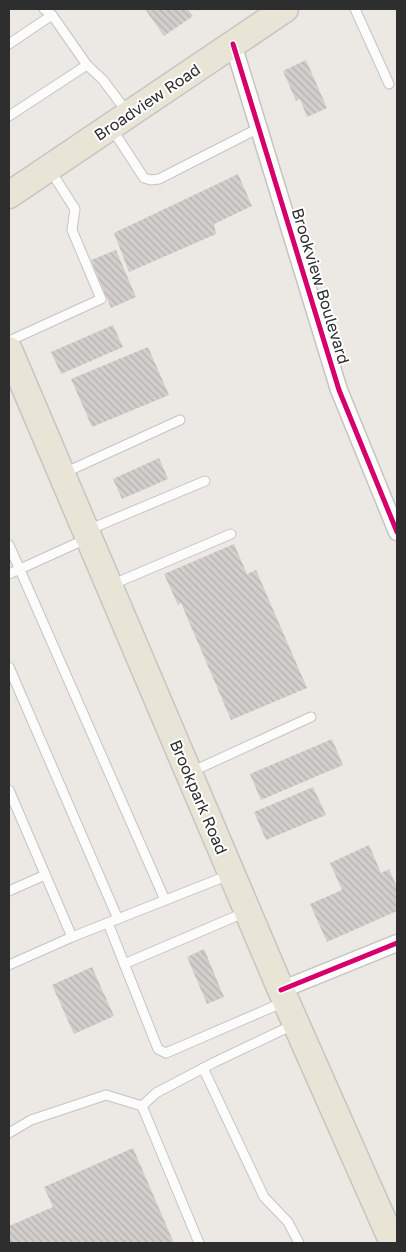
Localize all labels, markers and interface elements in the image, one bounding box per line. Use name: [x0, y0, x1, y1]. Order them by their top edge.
street label: Broadview Road: [90, 59, 204, 145]
street label: Brookview Boulevard: [288, 206, 354, 366]
street label: Brookpark Road: [166, 737, 232, 857]

